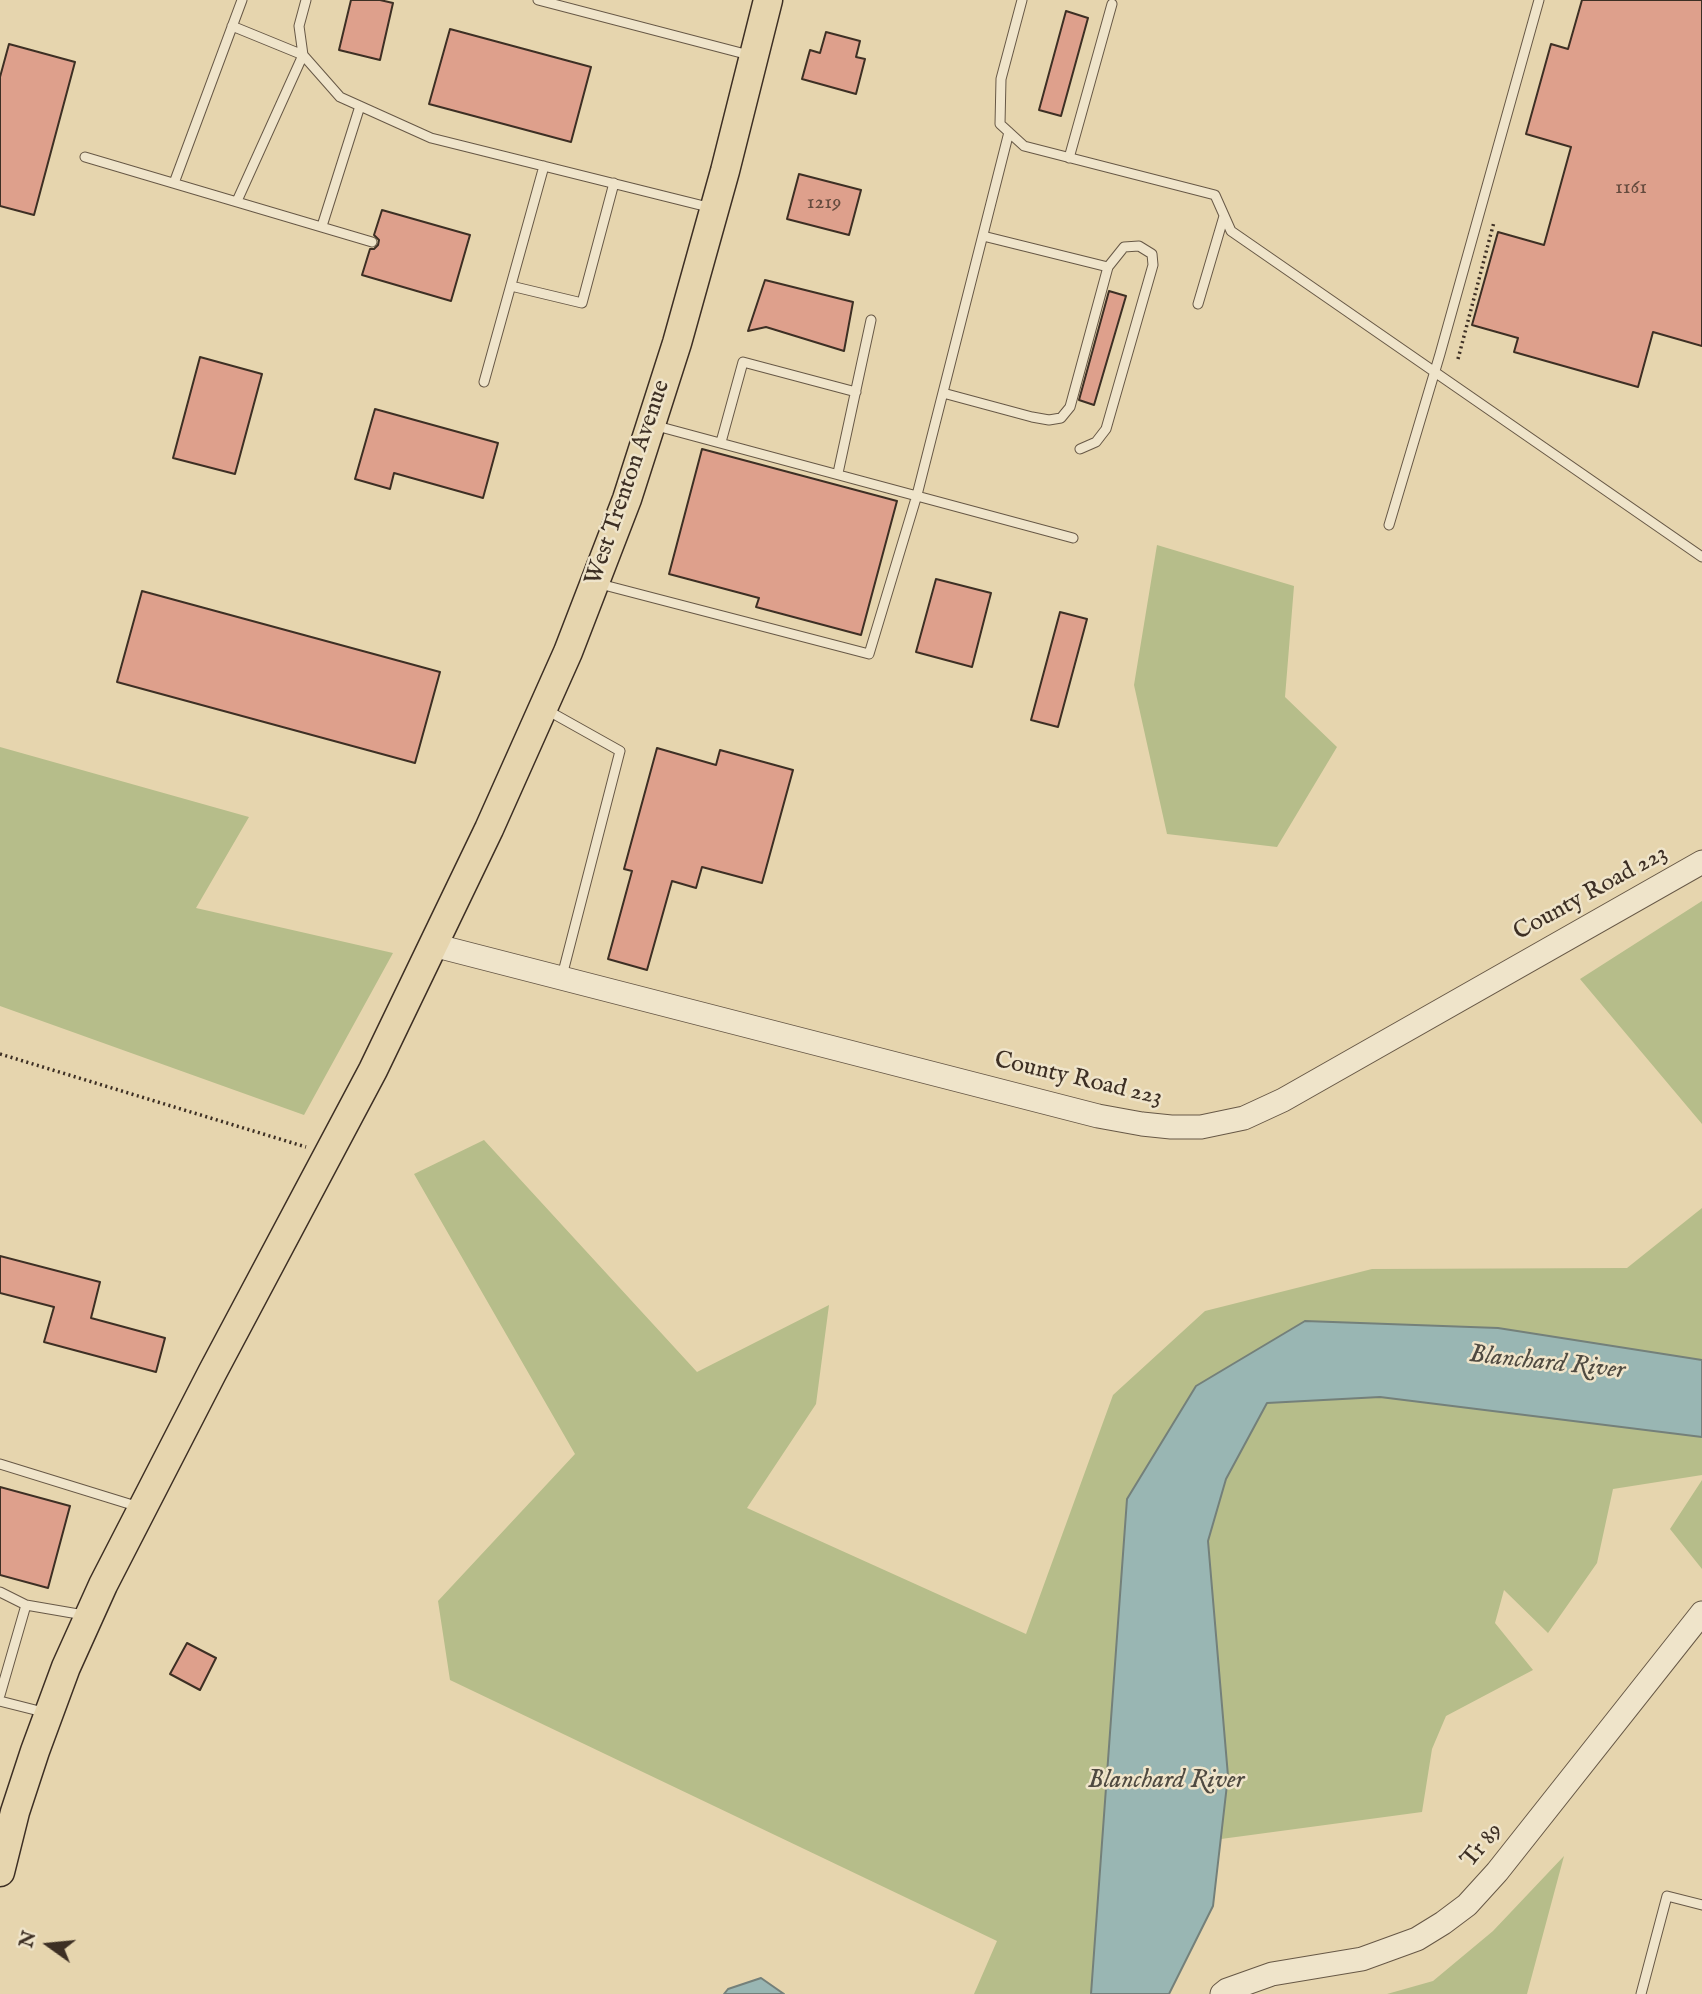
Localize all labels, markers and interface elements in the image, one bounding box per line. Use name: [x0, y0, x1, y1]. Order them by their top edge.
house number: 1161: [1615, 176, 1647, 202]
house number: 1219: [807, 191, 841, 217]
street label: West Trenton Avenue: [580, 377, 678, 589]
street label: County Road 223: [1509, 840, 1673, 948]
street label: County Road 223: [991, 1047, 1165, 1113]
water label: Blanchard River: [1467, 1340, 1627, 1388]
water label: Blanchard River: [1088, 1766, 1244, 1798]
street label: Tr 89: [1456, 1818, 1510, 1874]
north arrow: [14, 1910, 84, 1980]
text: N: [15, 1929, 42, 1951]

